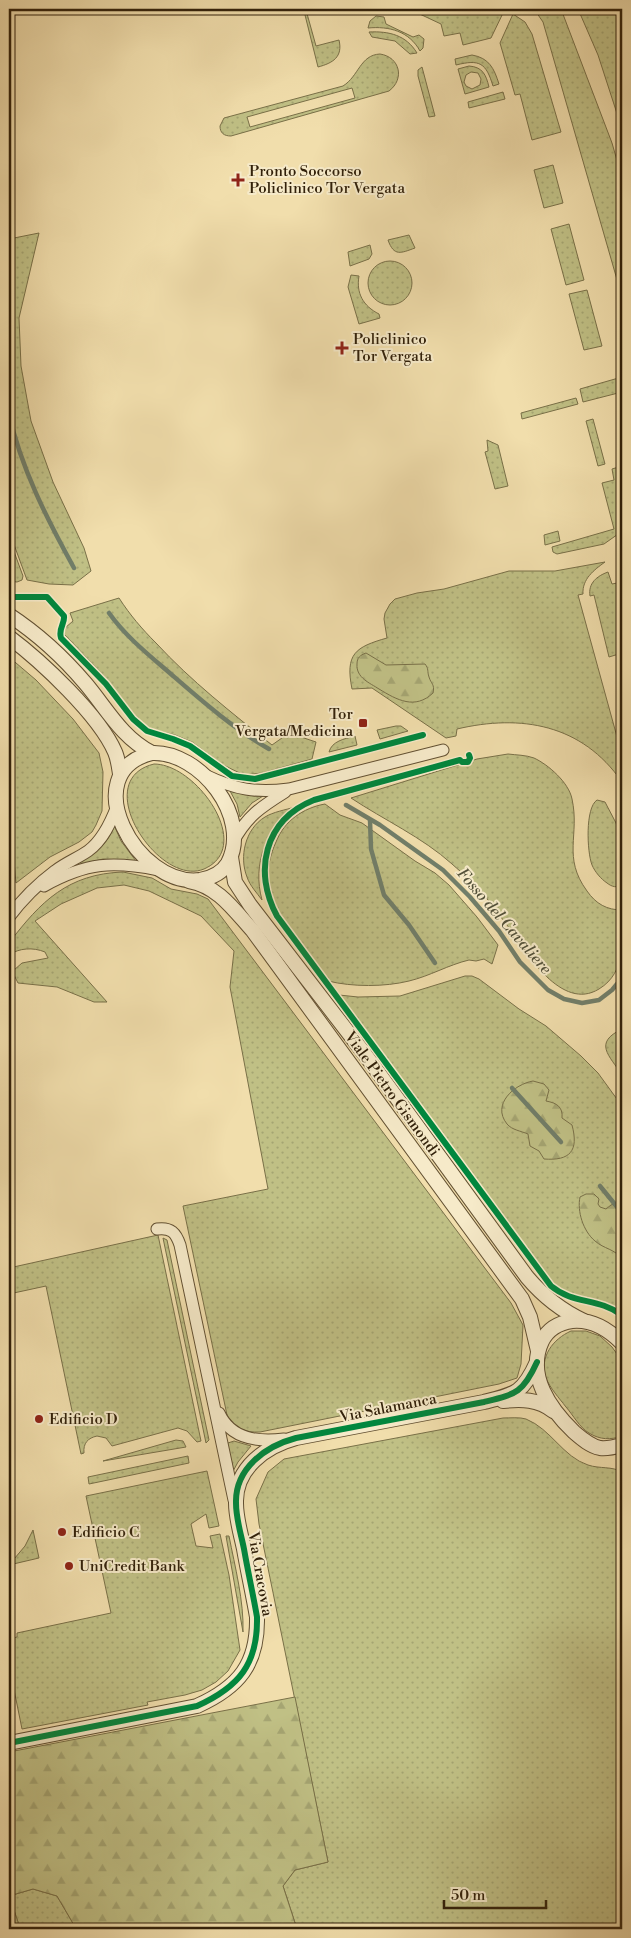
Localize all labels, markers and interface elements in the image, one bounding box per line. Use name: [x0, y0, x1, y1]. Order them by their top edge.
place label: Pronto Soccorso Policlinico Tor Vergata: [249, 162, 405, 198]
marker: Pronto Soccorso Policlinico Tor Vergata: [231, 173, 245, 187]
place label: Policlinico Tor Vergata: [353, 330, 432, 366]
marker: Policlinico Tor Vergata: [335, 341, 349, 355]
place label: Tor Vergata/Medicina: [234, 705, 354, 741]
marker: Tor Vergata/Medicina: [357, 717, 369, 729]
water label: Fosso del Cavaliere: [452, 864, 556, 979]
street label: Viale Pietro Gismondi: [340, 1027, 444, 1160]
street label: Via Salamanca: [337, 1389, 439, 1427]
place label: Edificio D: [49, 1410, 118, 1429]
marker: Edificio D: [33, 1413, 45, 1425]
place label: Edificio C: [72, 1523, 139, 1542]
marker: Edificio C: [56, 1526, 68, 1538]
street label: Via Cracovia: [243, 1529, 277, 1618]
place label: UniCredit Bank: [79, 1557, 186, 1576]
marker: UniCredit Bank: [63, 1560, 75, 1572]
scale bar: [444, 1878, 546, 1910]
text: 50 m: [451, 1886, 485, 1905]

